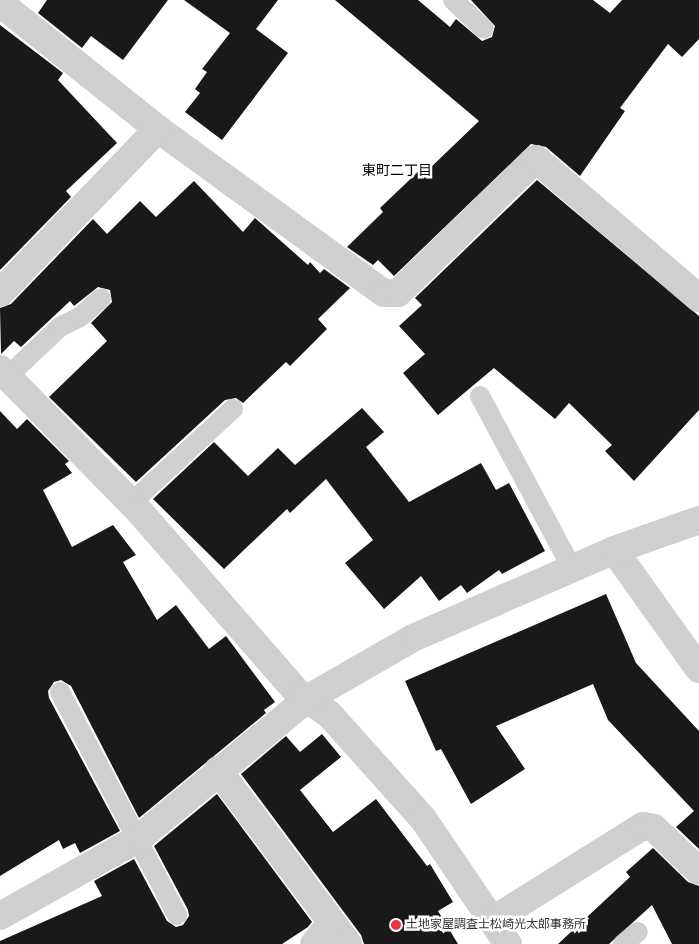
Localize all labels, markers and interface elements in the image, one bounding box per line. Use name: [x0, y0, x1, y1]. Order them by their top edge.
district label: 東町二丁目: [362, 162, 432, 178]
place label: 土地家屋調査士松崎光太郎事務所: [406, 918, 586, 932]
marker: 土地家屋調査士松崎光太郎事務所: [390, 919, 402, 931]

